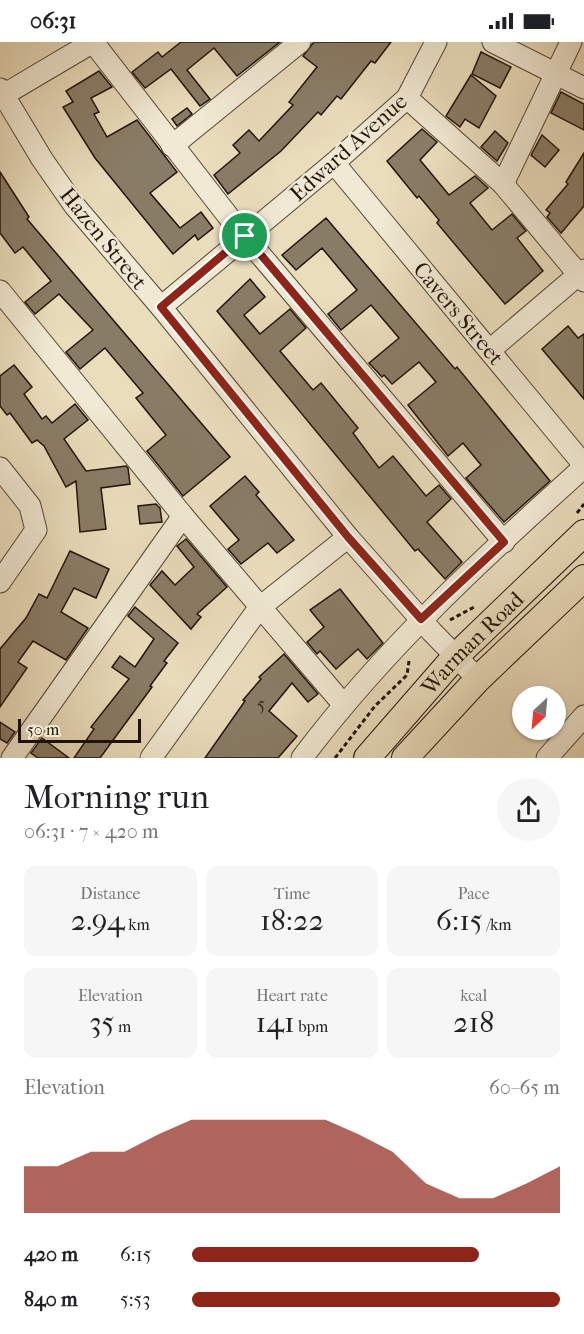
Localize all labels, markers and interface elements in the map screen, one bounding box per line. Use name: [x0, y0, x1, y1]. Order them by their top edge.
text: 06:31: [30, 8, 76, 34]
street label: Edward Avenue: [285, 88, 413, 207]
street label: Hazen Street: [54, 182, 152, 295]
pin: [219, 210, 270, 261]
icon: arrive: [228, 219, 261, 252]
street label: Cavers Street: [408, 257, 509, 370]
street label: Warman Road: [416, 586, 530, 701]
north arrow: [512, 686, 566, 740]
map controls: [512, 686, 566, 740]
house number: 5: [257, 693, 265, 716]
scale bar: [18, 716, 141, 744]
text: 50 m: [27, 720, 59, 739]
text: Morning run: [24, 778, 209, 817]
button: share: [497, 778, 560, 841]
text: 06:31 · 7 × 420 m: [24, 820, 159, 843]
text: Distance: [80, 884, 140, 903]
text: Time: [274, 884, 310, 903]
text: Pace: [458, 884, 490, 903]
text: 2.94: [71, 903, 125, 938]
text: 18:22: [260, 903, 324, 938]
text: 6:15: [436, 903, 483, 938]
text: km: [125, 915, 150, 934]
text: /km: [483, 915, 512, 934]
text: Elevation: [78, 986, 143, 1005]
text: Heart rate: [256, 986, 328, 1005]
text: kcal: [460, 986, 487, 1005]
text: 35: [89, 1005, 115, 1040]
text: 141: [256, 1005, 295, 1040]
text: 218: [453, 1005, 494, 1040]
text: m: [115, 1017, 131, 1036]
text: bpm: [295, 1017, 328, 1036]
text: Elevation: [24, 1076, 105, 1099]
text: 60–65 m: [489, 1076, 560, 1099]
text: 420 m: [24, 1243, 78, 1266]
text: 6:15: [120, 1243, 151, 1266]
text: 840 m: [24, 1288, 78, 1311]
text: 5:53: [120, 1288, 150, 1311]

